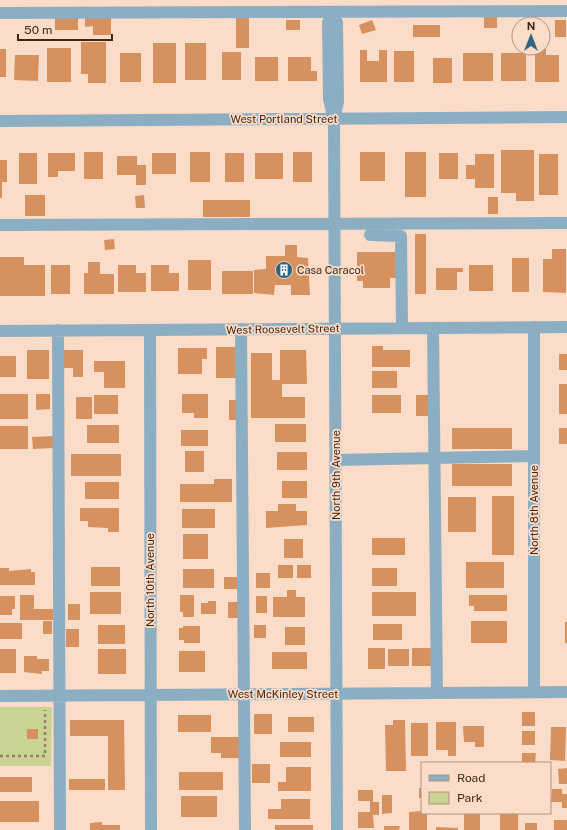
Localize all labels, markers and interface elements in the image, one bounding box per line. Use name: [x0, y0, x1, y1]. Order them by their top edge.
scale bar: [18, 16, 112, 42]
north arrow: [511, 16, 551, 56]
text: N: [527, 20, 535, 32]
text: 50 m: [24, 23, 52, 37]
street label: West Portland Street: [230, 113, 338, 125]
building icon: Casa Caracol: [274, 260, 294, 280]
place label: Casa Caracol: [297, 264, 364, 276]
street label: West Roosevelt Street: [226, 322, 340, 336]
street label: North 9th Avenue: [330, 430, 342, 520]
street label: North 8th Avenue: [528, 465, 540, 555]
street label: North 10th Avenue: [144, 533, 156, 627]
street label: West McKinley Street: [228, 688, 338, 700]
legend: [421, 762, 551, 814]
text: Road: [457, 771, 485, 785]
text: Park: [457, 791, 483, 805]

